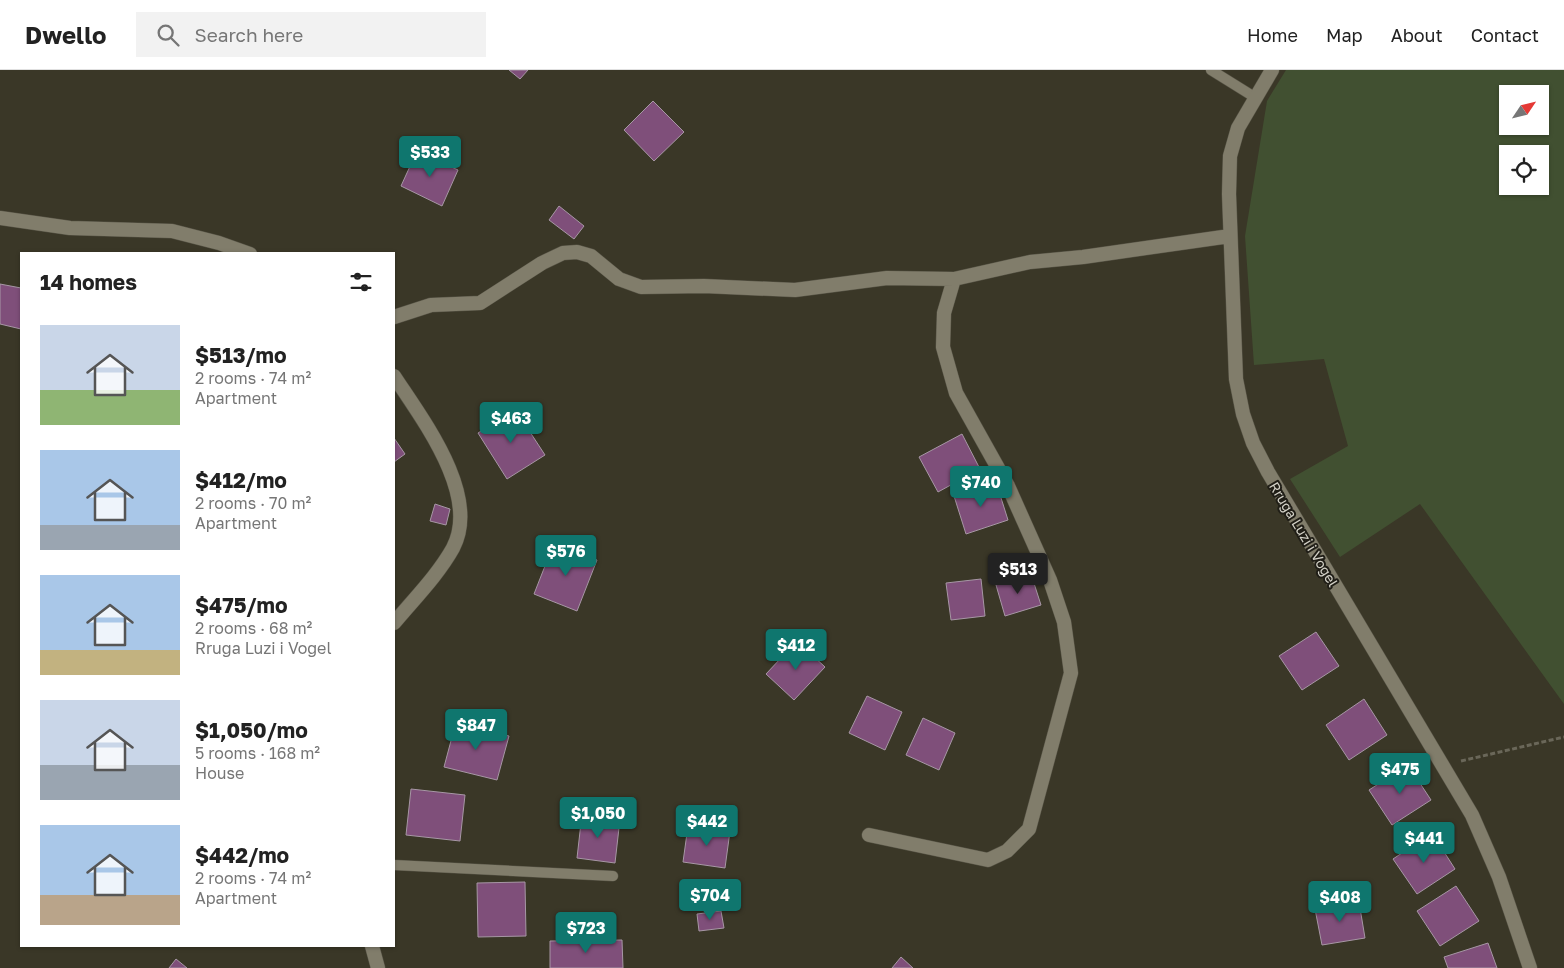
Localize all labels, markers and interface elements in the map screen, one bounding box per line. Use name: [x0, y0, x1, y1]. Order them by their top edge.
search box: [136, 12, 486, 57]
text: Dwello: [25, 20, 106, 49]
icon: search: [154, 21, 182, 49]
text: Search here: [194, 23, 303, 46]
text: Home: [1247, 24, 1298, 46]
text: Map: [1326, 24, 1363, 46]
text: About: [1391, 24, 1443, 46]
text: Contact: [1471, 24, 1539, 46]
north arrow: [1499, 85, 1549, 135]
map controls: [1499, 85, 1549, 195]
pin: $533: [400, 136, 460, 178]
text: $533: [410, 142, 450, 162]
button: locate: [1499, 145, 1549, 195]
icon: filters: [347, 268, 375, 296]
text: 14 homes: [40, 269, 137, 295]
text: $513/mo: [195, 342, 287, 368]
icon: home: [80, 345, 140, 405]
text: 2 rooms · 74 m²: [195, 368, 311, 388]
text: Apartment: [195, 388, 277, 408]
pin: $463: [481, 402, 541, 444]
text: $463: [491, 408, 531, 428]
pin: $740: [951, 466, 1011, 508]
text: $412/mo: [195, 467, 287, 493]
icon: home: [80, 470, 140, 530]
text: $740: [961, 472, 1001, 492]
street label: Rruga Luzi i Vogel: [1266, 478, 1342, 590]
text: 2 rooms · 70 m²: [195, 493, 311, 513]
text: Apartment: [195, 513, 277, 533]
pin: $576: [536, 534, 596, 577]
text: $576: [546, 541, 586, 561]
pin: $513: [988, 552, 1048, 595]
text: $513: [999, 559, 1037, 579]
text: $475/mo: [195, 592, 288, 618]
icon: home: [80, 595, 140, 655]
text: 2 rooms · 68 m²: [195, 618, 312, 638]
pin: $412: [766, 628, 826, 671]
text: $412: [777, 635, 815, 655]
text: Rruga Luzi i Vogel: [195, 638, 332, 658]
pin: $847: [446, 708, 506, 751]
text: $847: [456, 715, 496, 735]
text: $1,050/mo: [195, 717, 308, 743]
icon: home: [80, 720, 140, 780]
text: 5 rooms · 168 m²: [195, 743, 320, 763]
pin: $475: [1370, 752, 1430, 795]
text: $475: [1380, 759, 1420, 779]
text: House: [195, 763, 244, 783]
pin: $1,050: [557, 796, 639, 839]
text: $1,050: [571, 803, 625, 823]
pin: $442: [677, 804, 737, 847]
text: $442: [687, 811, 727, 831]
pin: $441: [1394, 822, 1454, 864]
text: $441: [1405, 828, 1443, 848]
text: $442/mo: [195, 842, 289, 868]
icon: home: [80, 845, 140, 905]
text: 2 rooms · 74 m²: [195, 868, 311, 888]
pin: $704: [680, 878, 740, 921]
pin: $408: [1310, 880, 1370, 923]
text: $704: [690, 885, 730, 905]
text: $408: [1319, 887, 1361, 907]
text: Apartment: [195, 888, 277, 908]
pin: $723: [556, 912, 616, 954]
text: $723: [567, 918, 605, 938]

